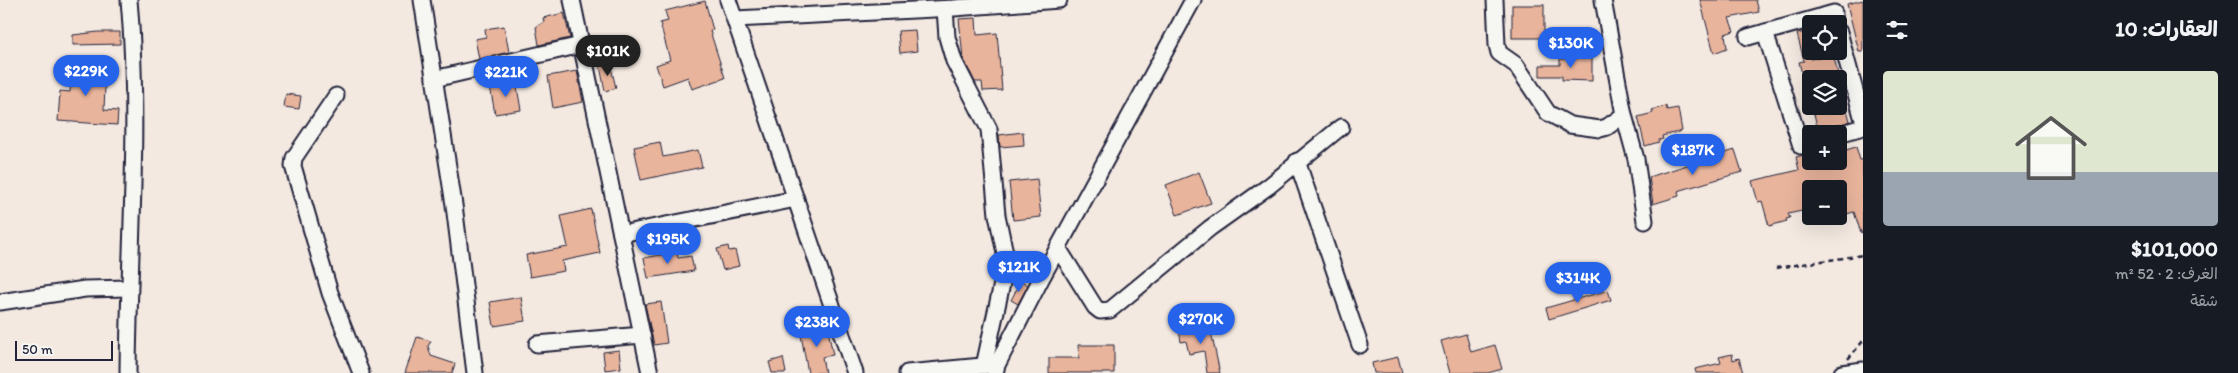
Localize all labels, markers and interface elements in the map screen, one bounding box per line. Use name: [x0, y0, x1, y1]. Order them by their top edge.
map controls: [1802, 15, 1847, 225]
button: locate: [1802, 15, 1847, 60]
icon: filters: [1883, 16, 1911, 44]
text: العقارات: 10: [2115, 16, 2218, 41]
pin: $130K: [1536, 27, 1606, 69]
text: $130K: [1549, 33, 1593, 52]
pin: $101K: [573, 34, 643, 77]
text: $101K: [586, 41, 630, 60]
pin: $229K: [51, 54, 121, 97]
pin: $221K: [471, 56, 541, 98]
text: $229K: [64, 61, 108, 80]
text: $221K: [485, 62, 527, 81]
button: layers: [1802, 70, 1847, 115]
icon: home: [2006, 103, 2096, 193]
button: +: [1802, 125, 1847, 170]
pin: $187K: [1658, 134, 1728, 176]
text: $187K: [1672, 140, 1714, 159]
button: −: [1802, 180, 1847, 225]
pin: $195K: [633, 222, 703, 265]
text: $195K: [647, 229, 689, 248]
text: $101,000: [2131, 236, 2218, 261]
pin: $121K: [984, 250, 1054, 293]
text: $121K: [998, 257, 1040, 276]
pin: $314K: [1543, 262, 1613, 304]
text: الغرف: 2 · 52 m²: [2115, 264, 2218, 283]
text: $314K: [1556, 268, 1600, 287]
text: شقة: [2190, 291, 2218, 310]
pin: $270K: [1166, 302, 1236, 345]
pin: $238K: [782, 306, 852, 348]
text: $270K: [1179, 309, 1223, 328]
text: $238K: [795, 312, 839, 331]
scale bar: [15, 338, 112, 361]
text: 50 m: [22, 341, 53, 358]

